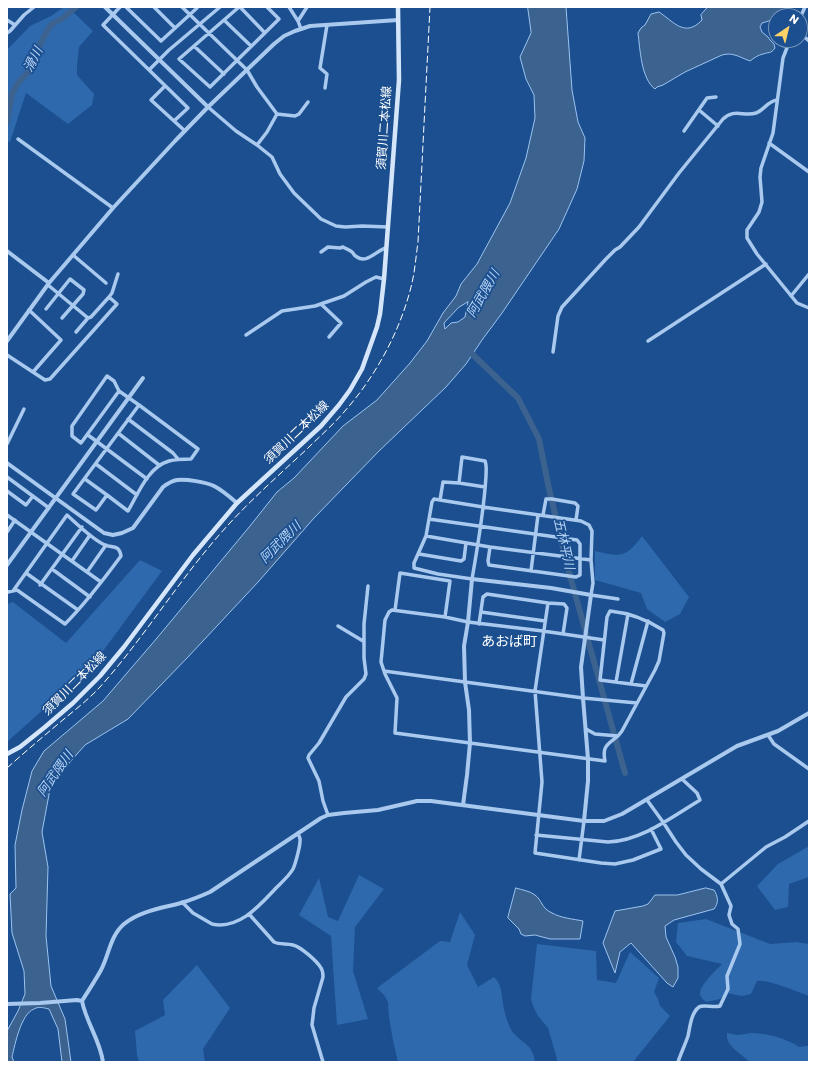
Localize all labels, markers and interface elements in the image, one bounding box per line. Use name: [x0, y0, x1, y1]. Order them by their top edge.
north arrow: [768, 8, 808, 48]
text: N: [786, 10, 802, 28]
water label: 滑川: [21, 45, 47, 75]
street label: 須賀川二本松線: [375, 86, 395, 170]
water label: 阿武隈川: [464, 268, 504, 320]
street label: 須賀川二本松線: [262, 399, 332, 467]
water label: 五林平川: [550, 517, 576, 571]
water label: 阿武隈川: [257, 519, 305, 567]
district label: あおば町: [481, 634, 537, 650]
street label: 須賀川二本松線: [40, 649, 110, 719]
water label: 阿武隈川: [35, 748, 77, 800]

